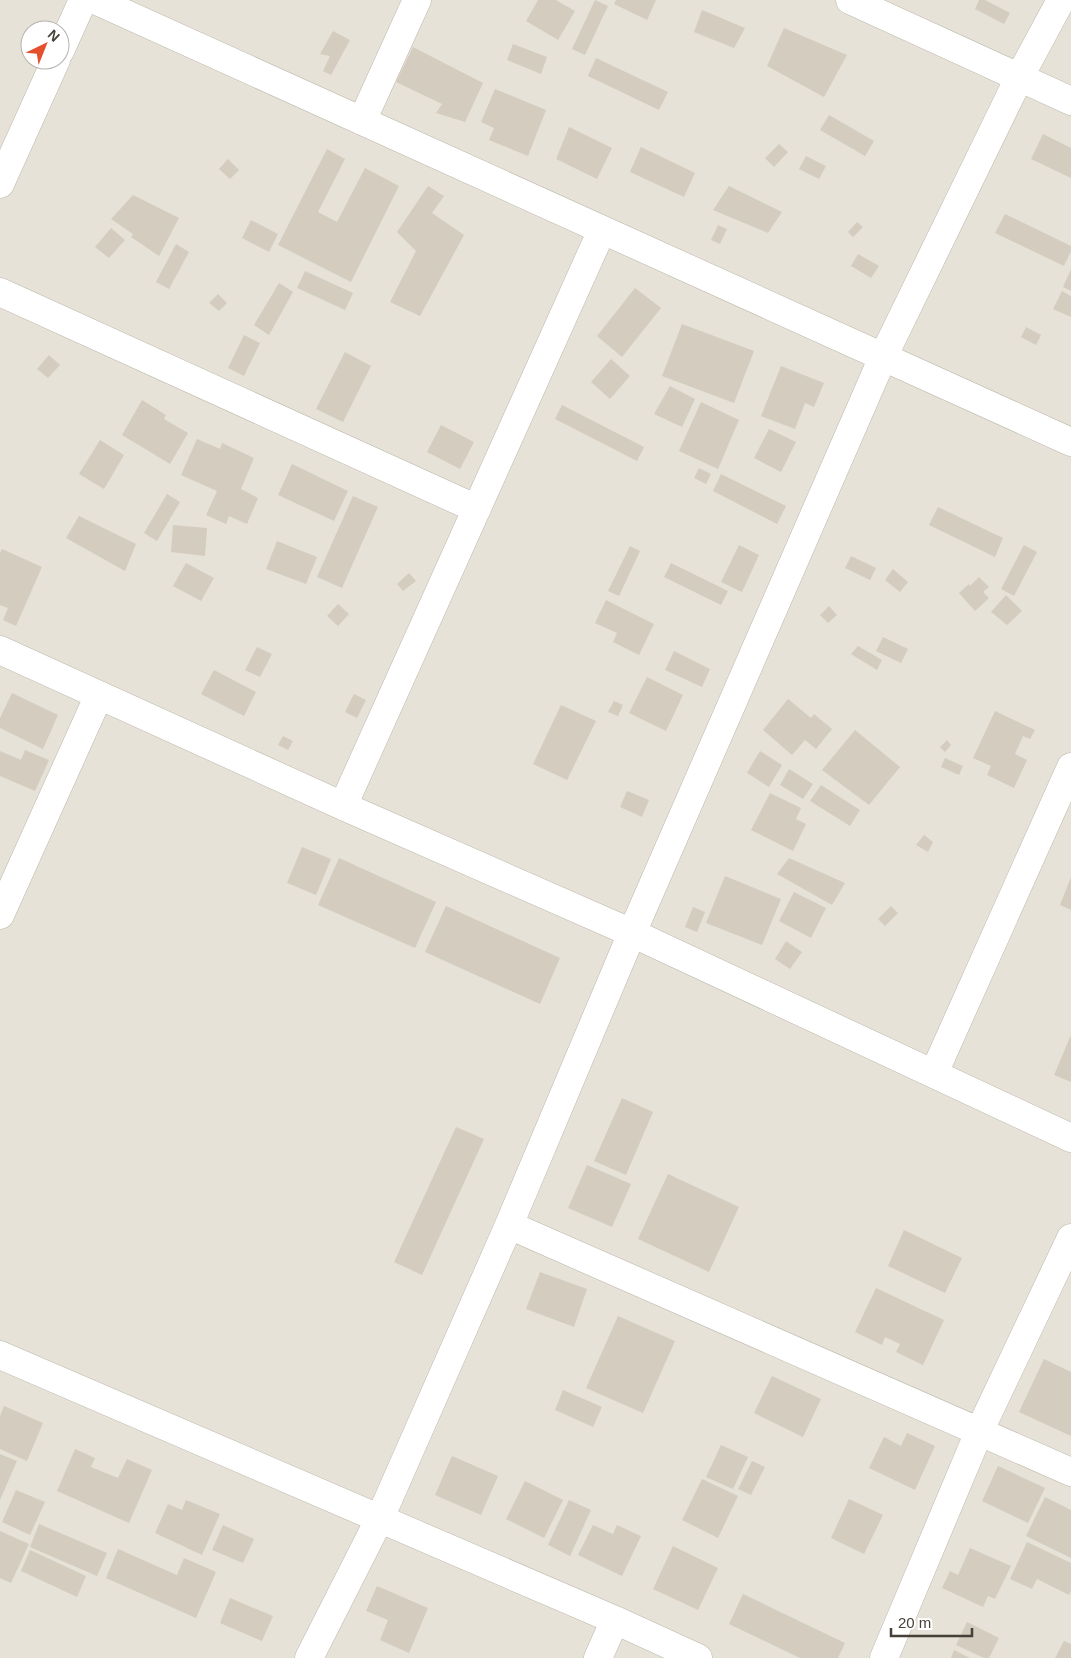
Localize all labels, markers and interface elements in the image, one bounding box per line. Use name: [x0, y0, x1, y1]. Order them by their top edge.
north arrow: [20, 20, 70, 70]
text: N: [45, 26, 63, 45]
scale bar: [891, 1606, 972, 1638]
text: 20 m: [898, 1614, 931, 1631]

